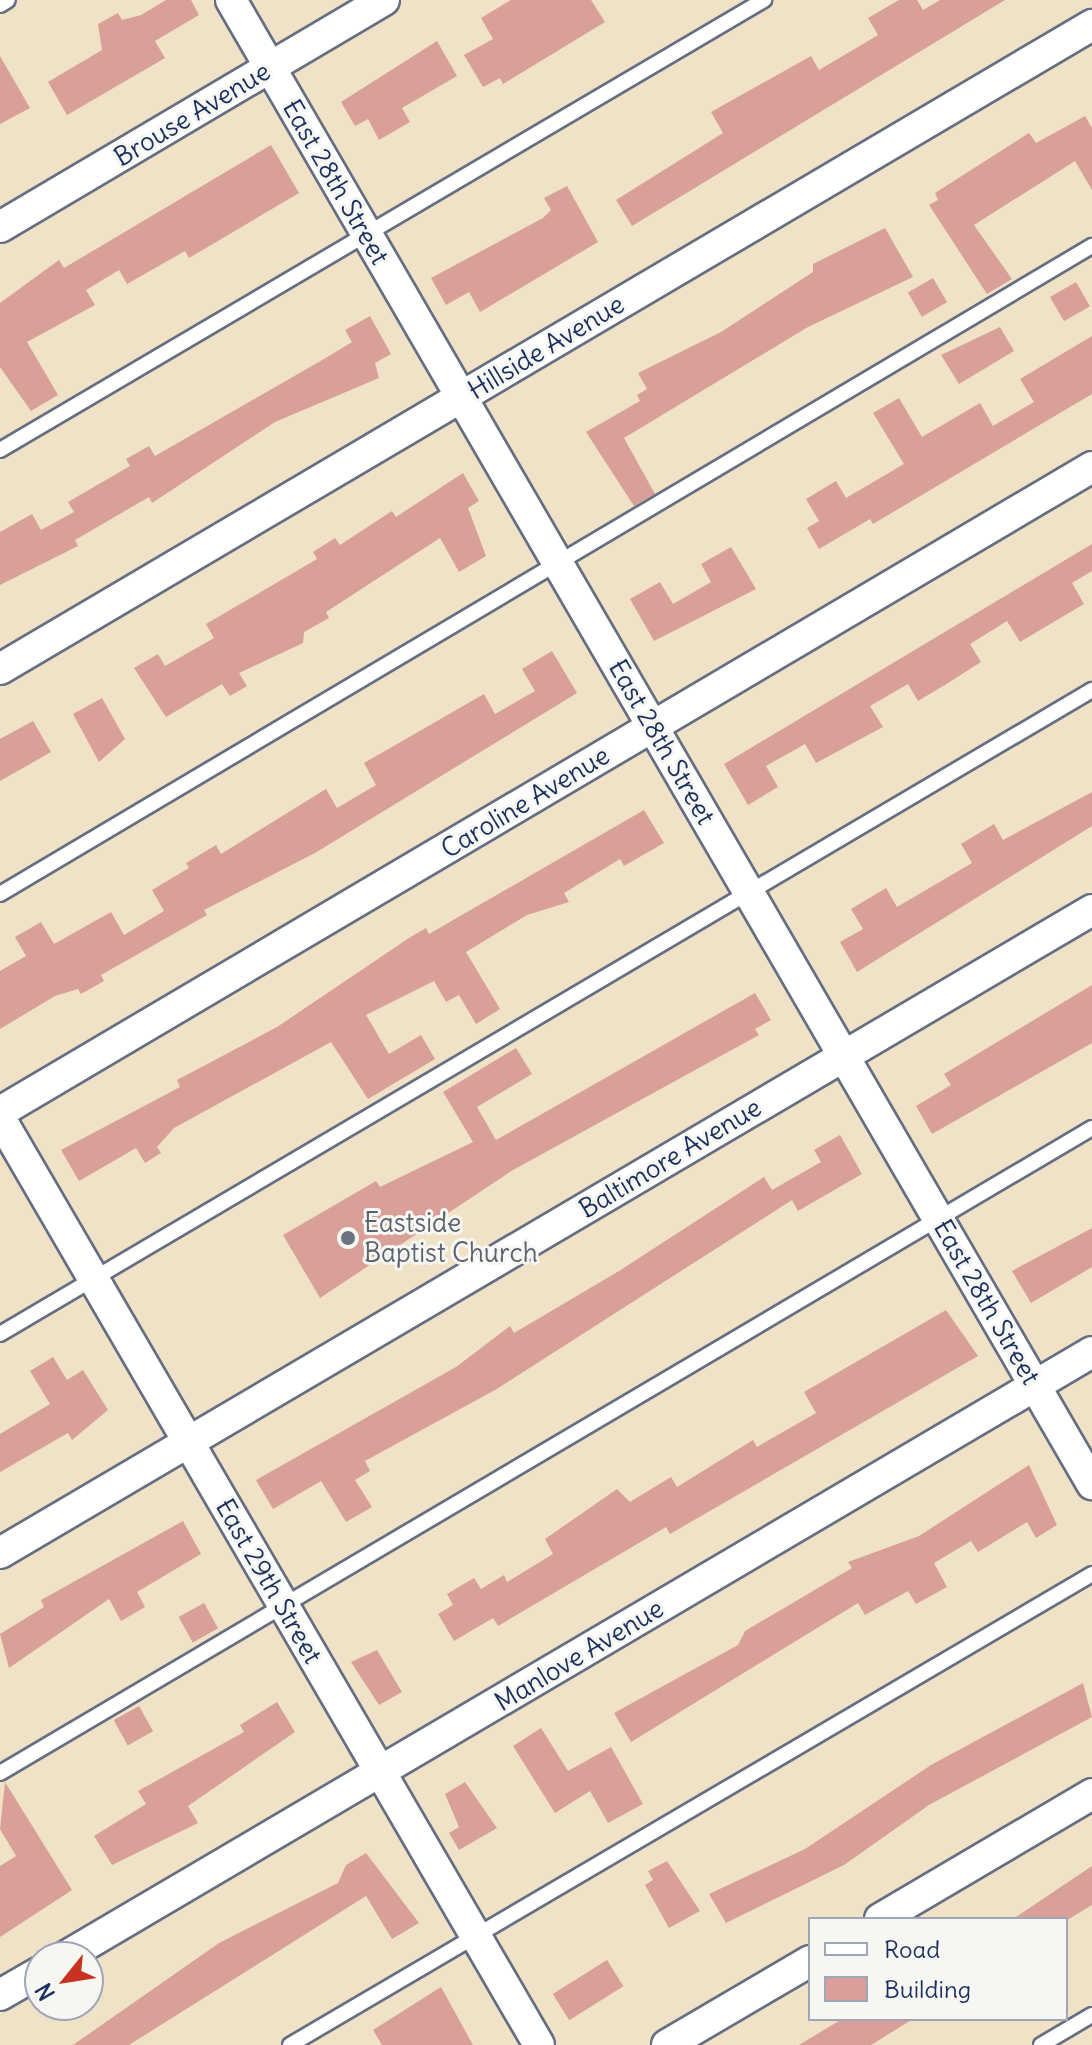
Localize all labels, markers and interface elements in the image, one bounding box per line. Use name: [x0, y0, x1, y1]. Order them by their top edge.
street label: Brouse Avenue: [108, 55, 276, 173]
street label: East 28th Street: [276, 94, 396, 270]
street label: Hillside Avenue: [462, 288, 630, 406]
street label: East 28th Street: [602, 654, 722, 830]
street label: Caroline Avenue: [435, 739, 615, 865]
street label: Baltimore Avenue: [573, 1091, 767, 1225]
place label: Eastside Baptist Church: [364, 1207, 538, 1268]
street label: East 28th Street: [927, 1214, 1047, 1390]
marker: Eastside Baptist Church: [339, 1229, 357, 1247]
street label: East 29th Street: [209, 1493, 329, 1669]
street label: Manlove Avenue: [489, 1592, 669, 1718]
legend: [808, 1917, 1068, 2021]
text: Road: [884, 1934, 940, 1964]
north arrow: [24, 1941, 104, 2021]
text: Building: [884, 1974, 971, 2004]
text: N: [29, 1978, 61, 2006]

